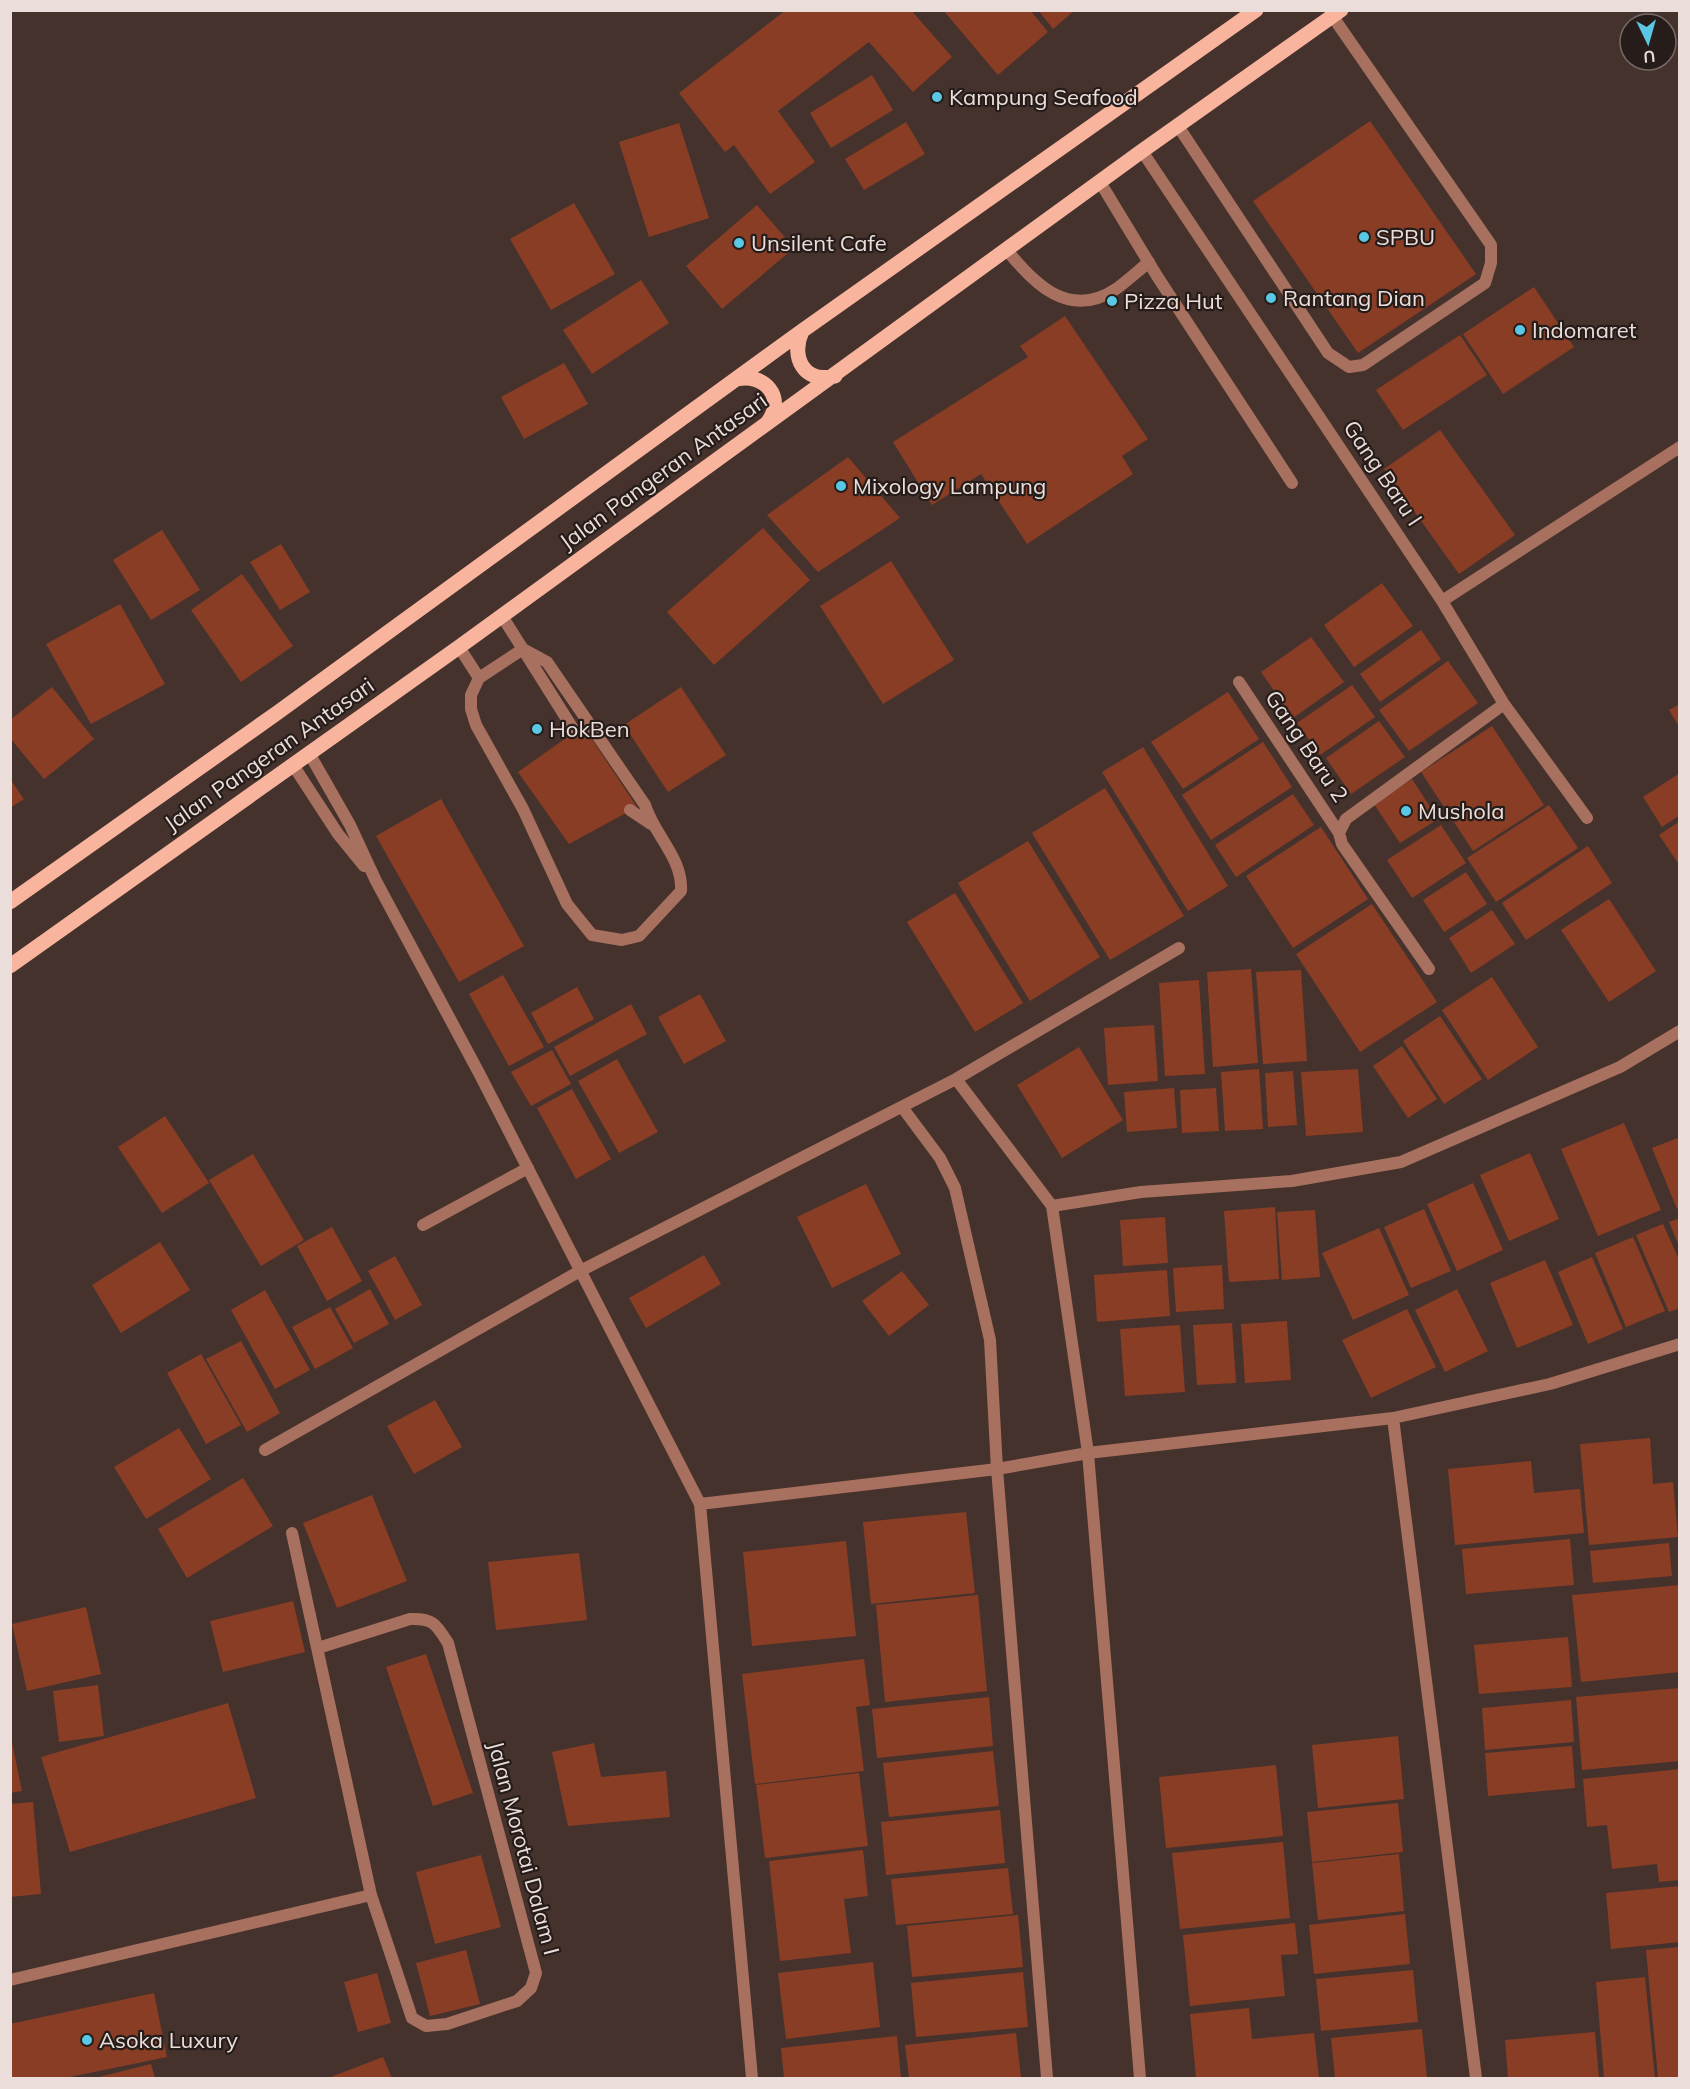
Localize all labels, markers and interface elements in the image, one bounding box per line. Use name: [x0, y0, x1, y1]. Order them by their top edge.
north arrow: [1618, 12, 1678, 72]
text: U: [1643, 46, 1656, 67]
place label: Kampung Seafood: [949, 83, 1138, 111]
marker: Kampung Seafood: [930, 90, 944, 104]
place label: SPBU: [1376, 223, 1435, 251]
place label: Unsilent Cafe: [751, 229, 887, 257]
marker: SPBU: [1357, 230, 1371, 244]
marker: Unsilent Cafe: [732, 236, 746, 250]
place label: Rantang Dian: [1283, 284, 1425, 312]
place label: Pizza Hut: [1124, 287, 1223, 315]
marker: Rantang Dian: [1264, 291, 1278, 305]
marker: Pizza Hut: [1105, 294, 1119, 308]
place label: Indomaret: [1532, 316, 1637, 344]
marker: Indomaret: [1513, 323, 1527, 337]
street label: Jalan Pangeran Antasari: [554, 386, 772, 556]
street label: Gang Baru I: [1337, 415, 1429, 531]
place label: Mixology Lampung: [853, 472, 1046, 500]
marker: Mixology Lampung: [834, 479, 848, 493]
street label: Jalan Pangeran Antasari: [159, 671, 379, 837]
street label: Gang Baru 2: [1259, 685, 1355, 807]
place label: HokBen: [549, 715, 630, 743]
marker: HokBen: [530, 722, 544, 736]
place label: Mushola: [1418, 797, 1504, 825]
marker: Mushola: [1399, 804, 1413, 818]
street label: Jalan Morotai Dalam I: [482, 1738, 566, 1958]
place label: Asoka Luxury: [99, 2026, 238, 2054]
marker: Asoka Luxury: [80, 2033, 94, 2047]

